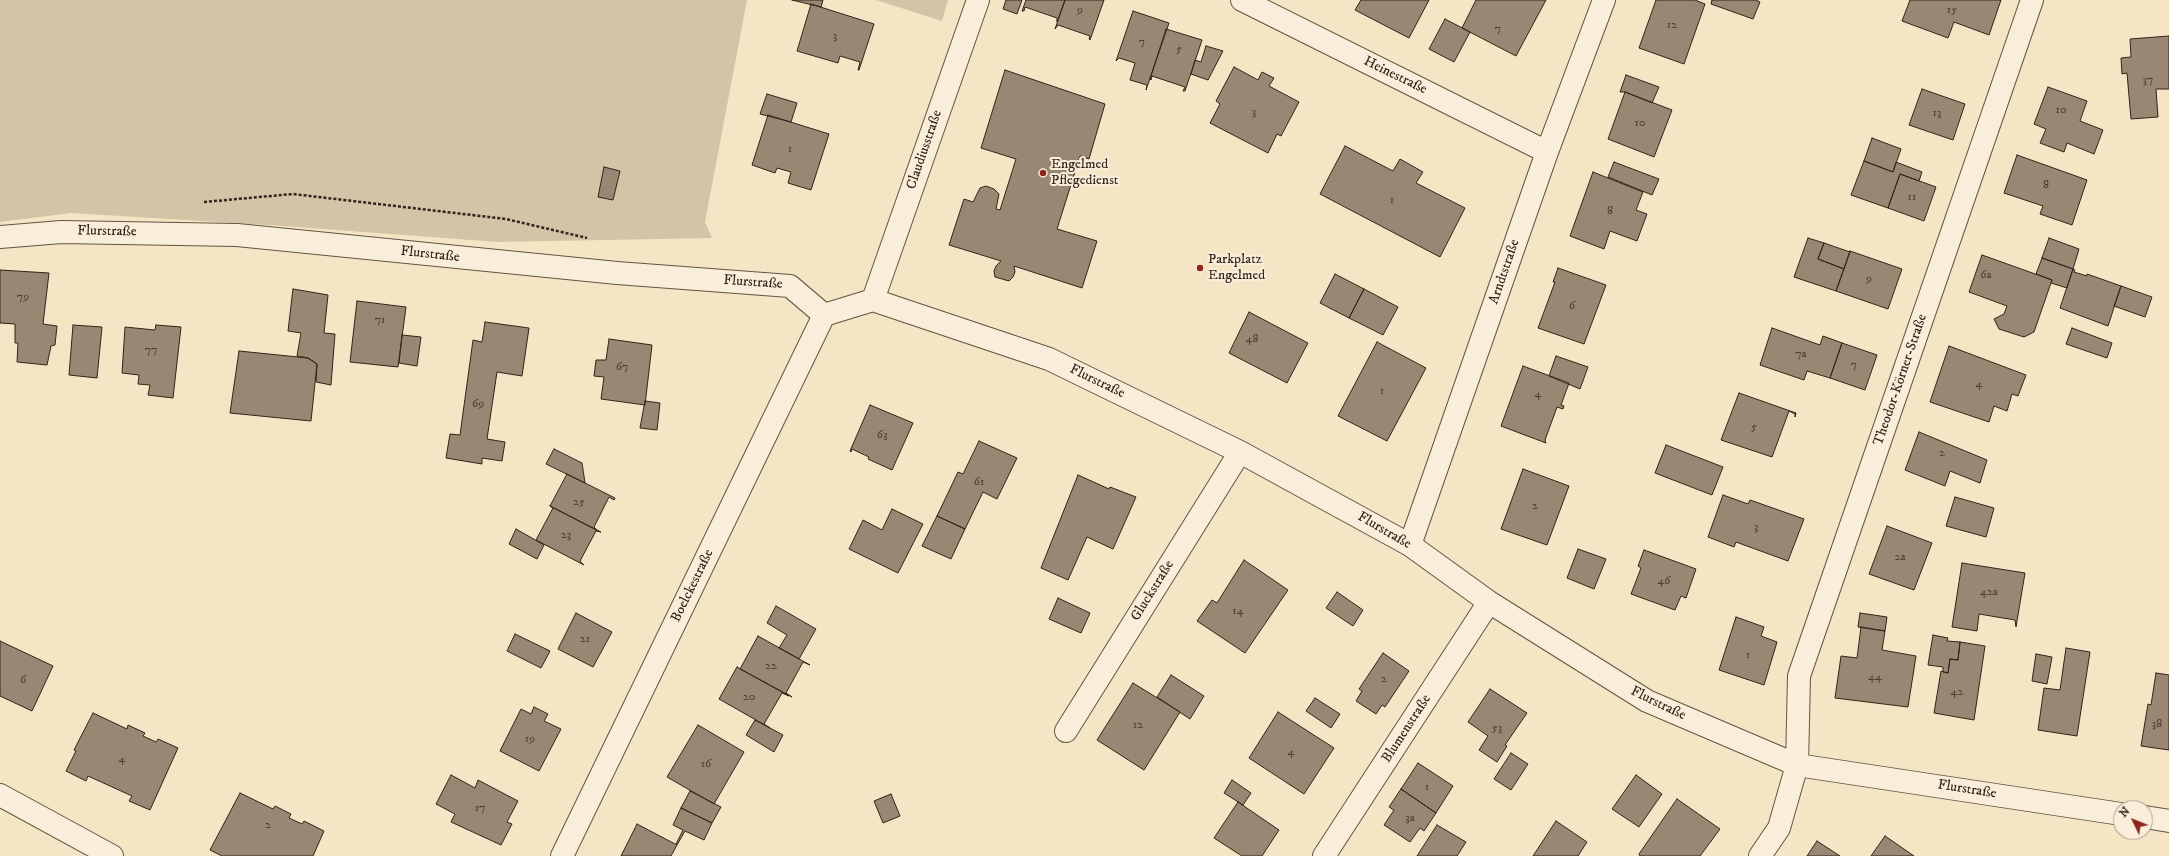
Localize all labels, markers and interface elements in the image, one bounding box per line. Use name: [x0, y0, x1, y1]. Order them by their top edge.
house number: 9: [1077, 4, 1083, 18]
house number: 15: [1947, 4, 1957, 18]
house number: 12: [1667, 19, 1677, 33]
house number: 7: [1495, 23, 1501, 37]
house number: 3: [833, 30, 837, 44]
house number: 7: [1139, 36, 1145, 50]
house number: 5: [1176, 43, 1182, 57]
street label: Heinestraße: [1360, 53, 1430, 99]
house number: 37: [2143, 74, 2153, 88]
house number: 10: [2056, 104, 2066, 118]
house number: 3: [1252, 106, 1256, 120]
house number: 13: [1933, 107, 1941, 121]
street label: Claudiusstraße: [904, 108, 946, 192]
house number: 10: [1635, 117, 1645, 131]
house number: 1: [788, 143, 792, 157]
place label: Engelmed Pflegedienst: [1051, 157, 1118, 190]
marker: Engelmed Pflegedienst: [1038, 168, 1048, 178]
house number: 8: [2043, 179, 2049, 193]
house number: 11: [1908, 191, 1916, 205]
house number: 1: [1390, 194, 1394, 208]
house number: 8: [1607, 205, 1613, 219]
street label: Flurstraße: [77, 223, 137, 241]
street label: Arndtstraße: [1486, 237, 1524, 307]
street label: Flurstraße: [400, 244, 460, 266]
place label: Parkplatz Engelmed: [1208, 252, 1265, 284]
marker: Parkplatz Engelmed: [1195, 263, 1205, 273]
house number: 6a: [1980, 269, 1992, 283]
street label: Flurstraße: [723, 273, 783, 293]
house number: 9: [1866, 273, 1872, 287]
house number: 79: [17, 291, 29, 305]
house number: 6: [1569, 300, 1575, 314]
street label: Theodor-Körner-Straße: [1871, 312, 1931, 448]
house number: 71: [375, 314, 385, 328]
house number: 48: [1246, 333, 1258, 347]
house number: 77: [145, 344, 157, 358]
house number: 7a: [1795, 348, 1807, 362]
house number: 7: [1851, 359, 1857, 373]
house number: 67: [616, 361, 628, 375]
street label: Flurstraße: [1067, 361, 1127, 403]
house number: 4: [1976, 378, 1982, 392]
house number: 1: [1380, 385, 1384, 399]
house number: 4: [1535, 388, 1541, 402]
house number: 69: [472, 398, 484, 412]
house number: 5: [1751, 421, 1757, 435]
house number: 63: [877, 429, 887, 443]
house number: 2: [1939, 447, 1945, 461]
house number: 61: [974, 476, 984, 490]
house number: 25: [573, 496, 585, 510]
house number: 2: [1532, 500, 1538, 514]
street label: Flurstraße: [1354, 509, 1414, 553]
house number: 3: [1754, 521, 1758, 535]
house number: 23: [561, 529, 571, 543]
street label: Boelckestraße: [668, 547, 718, 625]
house number: 2a: [1895, 551, 1905, 565]
street label: Gluckstraße: [1128, 558, 1178, 624]
house number: 46: [1657, 575, 1671, 589]
house number: 42a: [1980, 586, 1998, 600]
house number: 14: [1232, 605, 1244, 619]
house number: 21: [580, 633, 590, 647]
house number: 1: [1746, 649, 1750, 663]
house number: 22: [765, 660, 777, 674]
house number: 44: [1868, 671, 1882, 685]
house number: 2: [1381, 673, 1387, 687]
house number: 6: [20, 674, 26, 688]
street label: Flurstraße: [1628, 683, 1688, 725]
house number: 42: [1951, 686, 1963, 700]
house number: 20: [743, 691, 755, 705]
street label: Blumenstraße: [1379, 692, 1435, 766]
house number: 38: [2152, 718, 2162, 732]
house number: 12: [1133, 719, 1143, 733]
house number: 53: [1492, 722, 1502, 736]
house number: 19: [525, 733, 535, 747]
house number: 4: [1288, 746, 1294, 760]
house number: 4: [119, 753, 125, 767]
house number: 16: [701, 758, 711, 772]
street label: Flurstraße: [1936, 777, 1998, 803]
house number: 1: [1425, 781, 1429, 795]
north arrow: [2113, 800, 2153, 840]
house number: 17: [475, 802, 485, 816]
text: N: [2117, 804, 2133, 821]
house number: 3a: [1405, 812, 1415, 826]
house number: 2: [265, 819, 271, 833]

